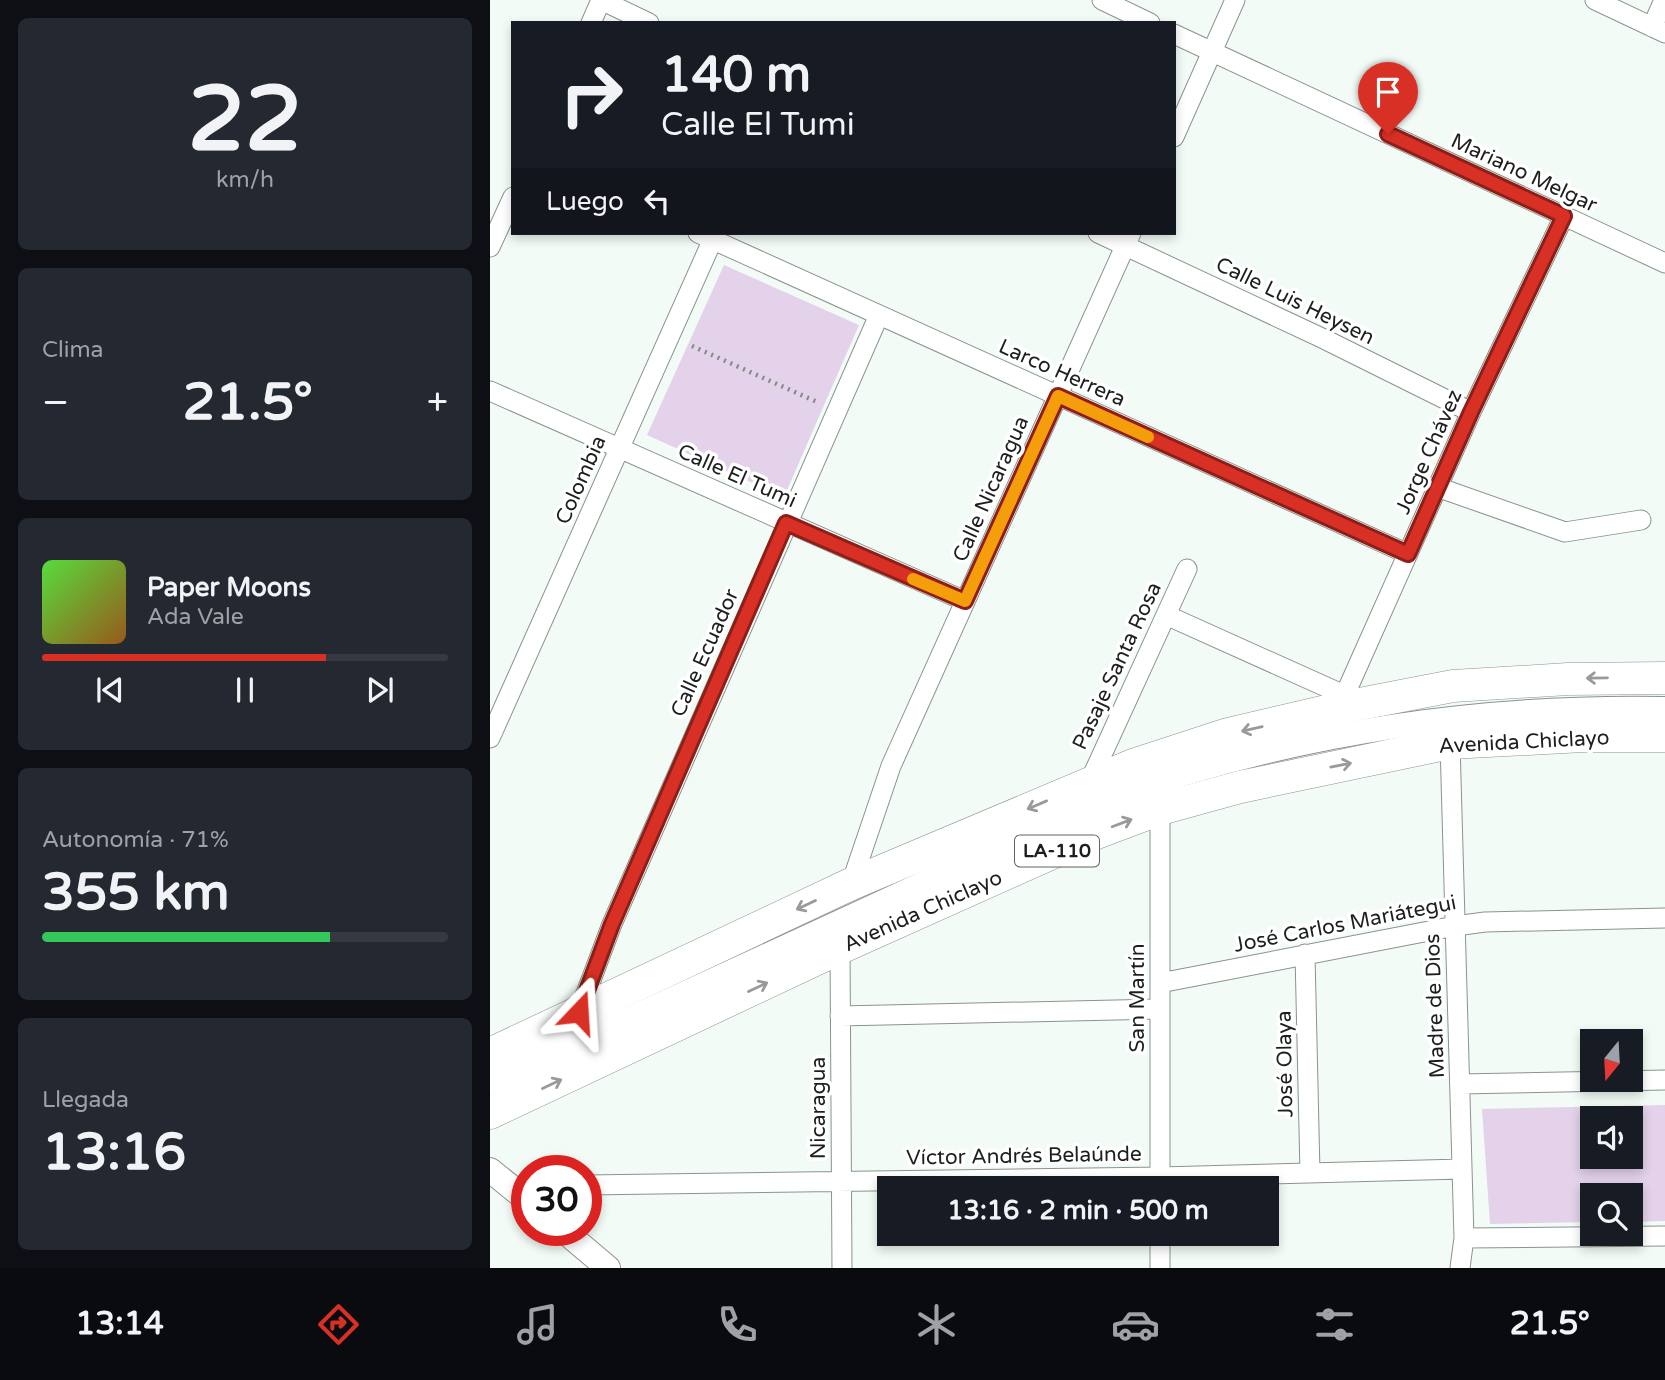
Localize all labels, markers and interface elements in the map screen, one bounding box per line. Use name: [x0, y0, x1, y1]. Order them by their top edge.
text: 140 m: [661, 46, 811, 105]
icon: right: [546, 49, 637, 140]
pin: [1358, 62, 1418, 134]
text: 22: [188, 65, 302, 175]
icon: arrive: [1369, 73, 1407, 111]
text: Calle El Tumi: [661, 106, 855, 144]
street label: Mariano Melgar: [1447, 128, 1601, 218]
text: km/h: [216, 166, 274, 194]
icon: left: [638, 182, 676, 220]
text: Luego: [546, 186, 624, 217]
street label: Calle Luis Heysen: [1212, 252, 1378, 350]
street label: Larco Herrera: [995, 334, 1129, 412]
text: Clima: [42, 336, 103, 364]
text: 21.5°: [183, 371, 313, 434]
text: −: [42, 380, 69, 426]
text: +: [427, 380, 448, 426]
street label: Jorge Chávez: [1390, 386, 1468, 518]
street label: Calle Nicaragua: [948, 412, 1034, 566]
street label: Colombia: [550, 432, 612, 528]
street label: Calle El Tumi: [674, 439, 800, 513]
text: Paper Moons: [147, 572, 311, 603]
street label: Pasaje Santa Rosa: [1067, 578, 1167, 754]
street label: Calle Ecuador: [666, 585, 744, 721]
text: Ada Vale: [147, 603, 244, 631]
icon: previous: [91, 671, 129, 709]
icon: pause: [226, 671, 264, 709]
icon: next: [361, 671, 399, 709]
one-way arrow: [1586, 672, 1609, 685]
one-way arrow: [1241, 723, 1263, 736]
street label: Avenida Chiclayo: [1438, 725, 1610, 759]
one-way arrow: [1329, 757, 1352, 771]
one-way arrow: [1027, 799, 1049, 812]
one-way arrow: [1110, 816, 1132, 829]
text: Autonomía · 71%: [42, 826, 229, 854]
road number: LA-110: [1015, 836, 1099, 866]
text: 355 km: [42, 861, 230, 924]
street label: Avenida Chiclayo: [840, 865, 1006, 957]
street label: José Carlos Mariátegui: [1232, 890, 1458, 958]
one-way arrow: [796, 899, 817, 912]
street label: Madre de Dios: [1420, 933, 1450, 1079]
street label: San Martín: [1125, 943, 1150, 1053]
position arrow: [542, 975, 616, 1049]
one-way arrow: [747, 980, 768, 993]
street label: José Olaya: [1272, 1010, 1298, 1118]
north arrow: [1580, 1029, 1643, 1092]
map controls: [1580, 1029, 1643, 1246]
street label: Nicaragua: [806, 1057, 831, 1159]
one-way arrow: [541, 1076, 562, 1090]
text: Llegada: [42, 1086, 129, 1114]
button: sound: [1580, 1106, 1643, 1169]
text: 13:16: [42, 1121, 186, 1184]
street label: Víctor Andrés Belaúnde: [906, 1141, 1142, 1171]
speed limit sign: 30: [511, 1155, 602, 1246]
button: search: [1580, 1183, 1643, 1246]
text: 13:16 · 2 min · 500 m: [947, 1195, 1209, 1226]
icon: directions: [314, 1300, 363, 1349]
icon: music: [513, 1300, 562, 1349]
icon: phone: [713, 1300, 762, 1349]
icon: climate: [912, 1300, 961, 1349]
icon: car: [1111, 1300, 1160, 1349]
icon: filters: [1310, 1300, 1359, 1349]
text: 13:14: [75, 1305, 164, 1343]
text: 21.5°: [1510, 1305, 1590, 1343]

